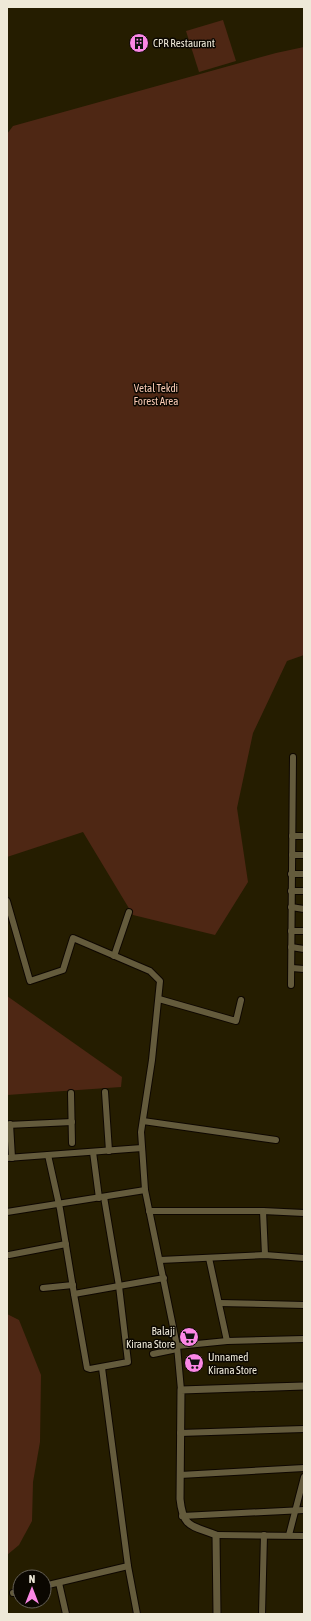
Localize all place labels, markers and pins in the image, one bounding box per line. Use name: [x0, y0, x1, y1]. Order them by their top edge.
building icon: CPR Restaurant: [128, 32, 150, 54]
place label: CPR Restaurant: [153, 37, 215, 49]
place label: Balaji Kirana Store: [126, 1325, 175, 1350]
supermarket icon: Balaji Kirana Store: [178, 1326, 200, 1348]
place label: Unnamed Kirana Store: [208, 1351, 257, 1376]
supermarket icon: Unnamed Kirana Store: [183, 1352, 205, 1374]

